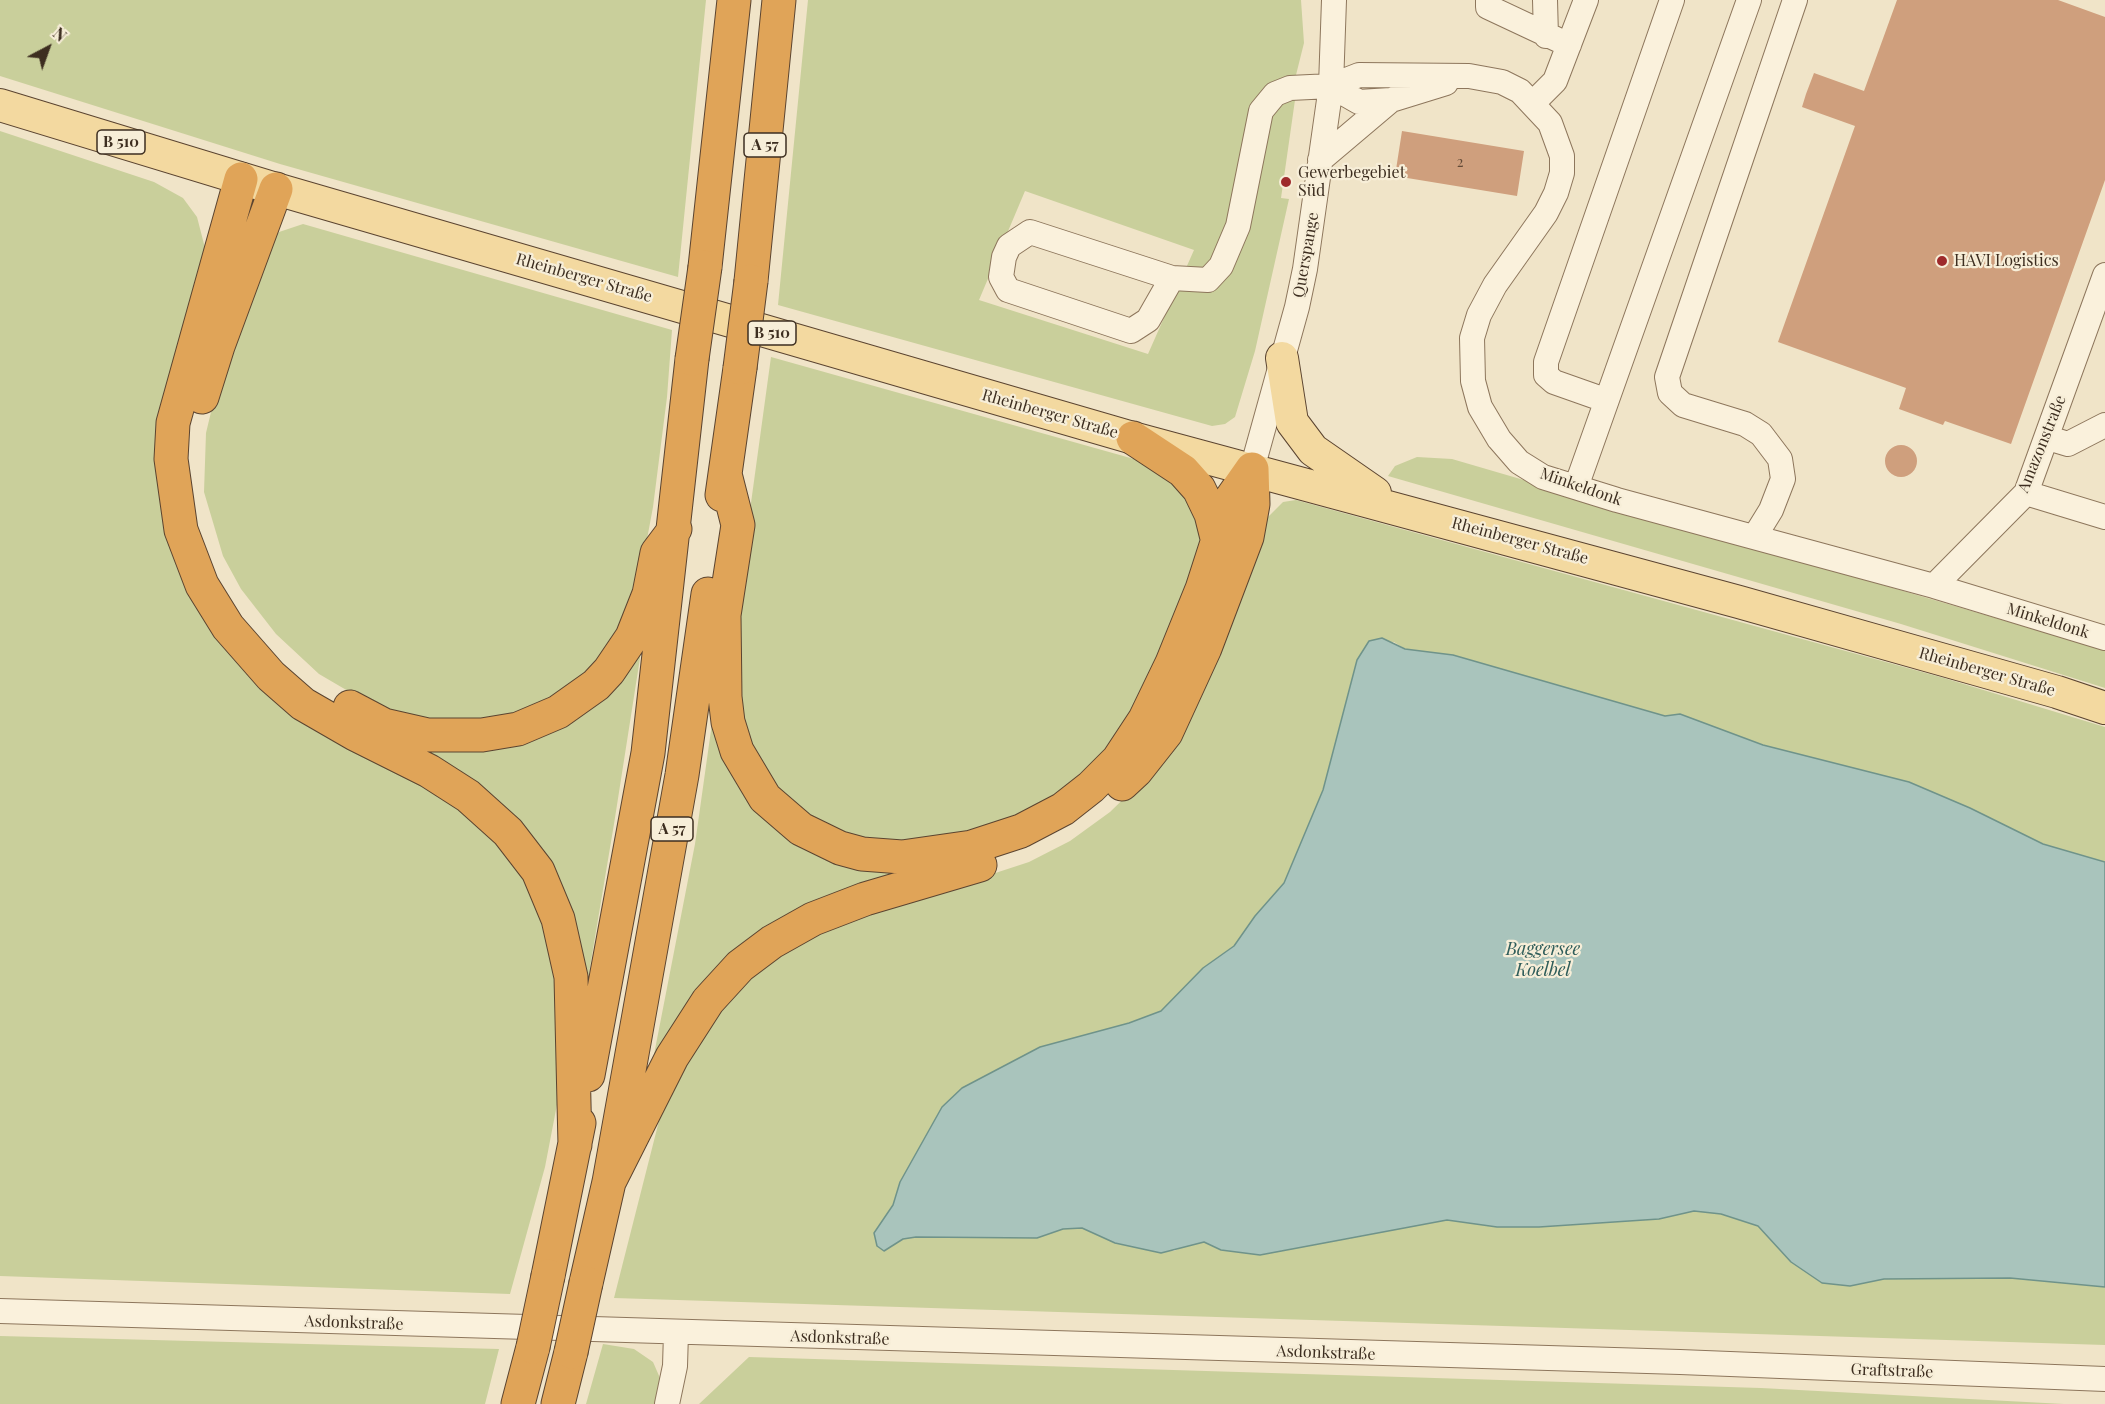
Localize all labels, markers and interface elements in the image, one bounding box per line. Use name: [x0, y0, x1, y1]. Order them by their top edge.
north arrow: [18, 18, 78, 78]
text: N: [49, 22, 71, 46]
road number: B 510: [97, 130, 145, 154]
road number: A 57: [744, 133, 786, 157]
house number: 2: [1457, 155, 1463, 171]
place label: Gewerbegebiet Süd: [1298, 163, 1405, 201]
marker: Gewerbegebiet Süd: [1279, 175, 1293, 189]
street label: Querspange: [1289, 211, 1323, 299]
street label: Rheinberger Straße: [514, 249, 654, 307]
place label: HAVI Logistics: [1954, 251, 2059, 271]
marker: HAVI Logistics: [1935, 254, 1949, 268]
road number: B 510: [748, 321, 796, 345]
street label: Rheinberger Straße: [980, 385, 1120, 443]
street label: Amazonstraße: [2014, 392, 2070, 496]
street label: Minkeldonk: [1537, 464, 1625, 510]
street label: Rheinberger Straße: [1450, 514, 1590, 568]
street label: Minkeldonk: [2004, 599, 2092, 643]
street label: Rheinberger Straße: [1917, 643, 2057, 701]
road number: A 57: [651, 817, 693, 841]
water label: Baggersee Koelbel: [1506, 938, 1580, 980]
street label: Asdonkstraße: [304, 1312, 404, 1334]
street label: Asdonkstraße: [790, 1327, 890, 1349]
street label: Asdonkstraße: [1276, 1342, 1376, 1364]
street label: Graftstraße: [1850, 1360, 1934, 1382]

